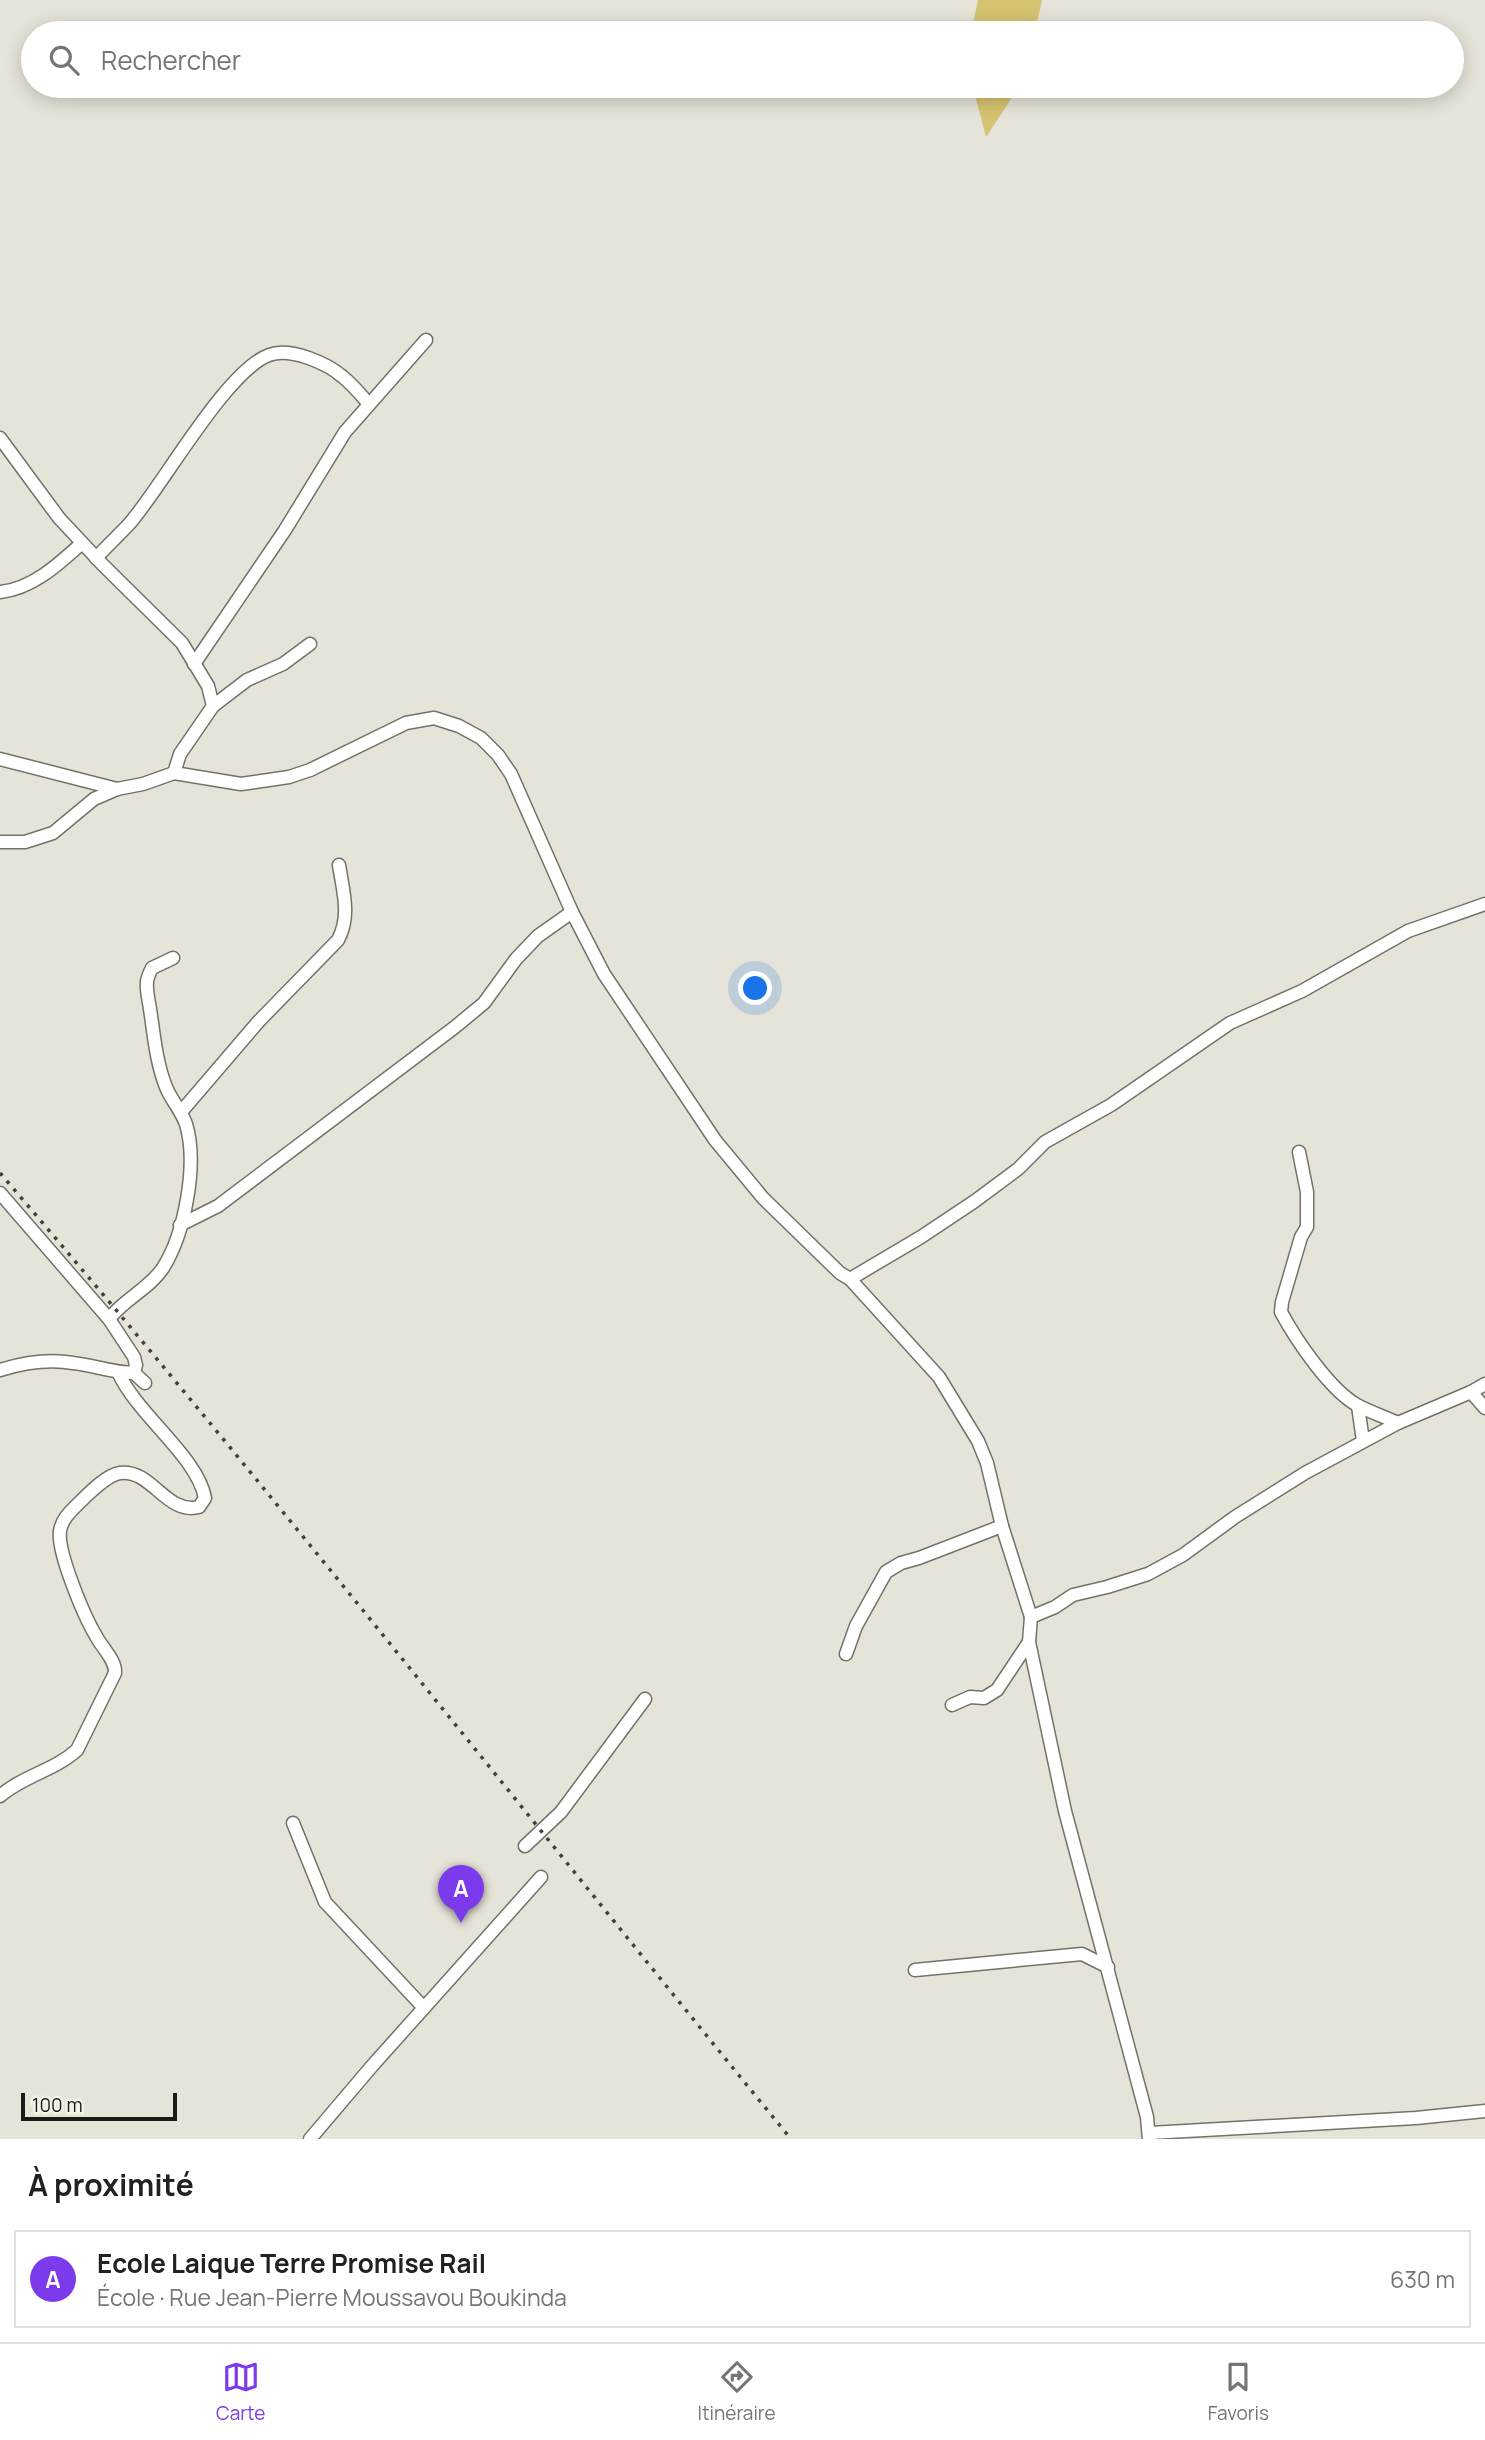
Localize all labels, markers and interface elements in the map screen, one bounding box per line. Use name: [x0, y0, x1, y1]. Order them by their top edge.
search box: [21, 21, 1464, 98]
icon: search: [45, 41, 83, 79]
text: Rechercher: [101, 42, 241, 78]
your location: [738, 971, 772, 1005]
pin: A: [438, 1865, 484, 1923]
scale bar: [21, 2090, 177, 2122]
text: 100 m: [32, 2092, 83, 2118]
text: À proximité: [28, 2164, 194, 2205]
text: Ecole Laique Terre Promise Rail: [97, 2245, 486, 2281]
text: A: [45, 2263, 61, 2295]
text: 630 m: [1390, 2263, 1455, 2295]
text: École · Rue Jean-Pierre Moussavou Boukinda: [97, 2281, 567, 2313]
tab: Carte: [216, 2358, 265, 2426]
tab: Itinéraire: [698, 2358, 776, 2426]
tab: Favoris: [1208, 2358, 1269, 2426]

